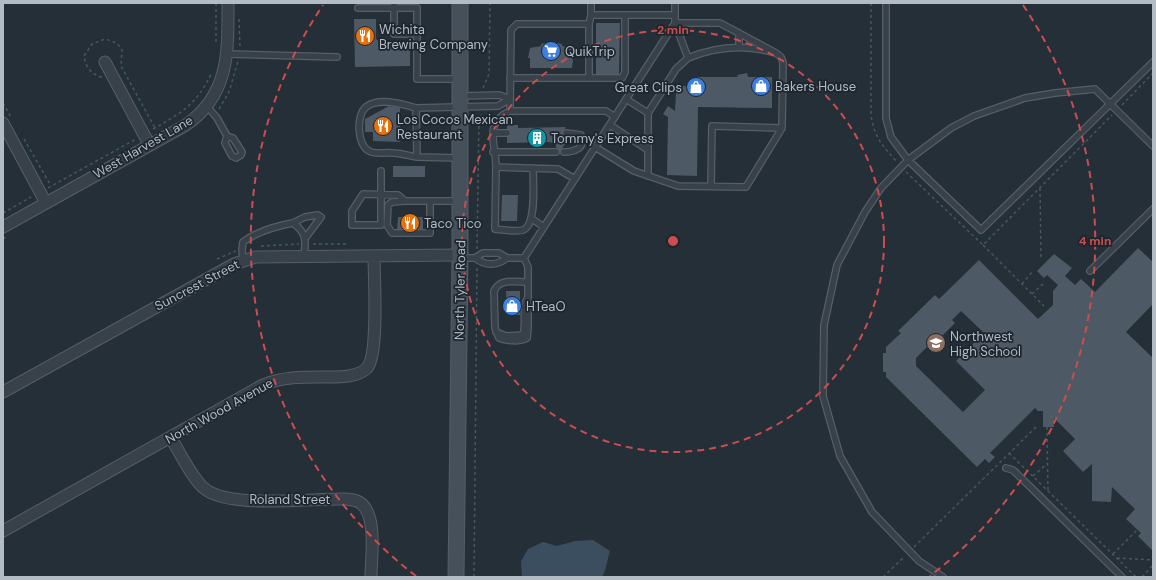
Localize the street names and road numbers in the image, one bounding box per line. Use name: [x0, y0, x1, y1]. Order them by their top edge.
street label: West Harvest Lane: [90, 112, 196, 182]
street label: North Tyler Road: [451, 240, 469, 340]
street label: Suncrest Street: [152, 256, 242, 314]
street label: North Wood Avenue: [162, 374, 276, 448]
street label: Roland Street: [250, 491, 330, 508]

